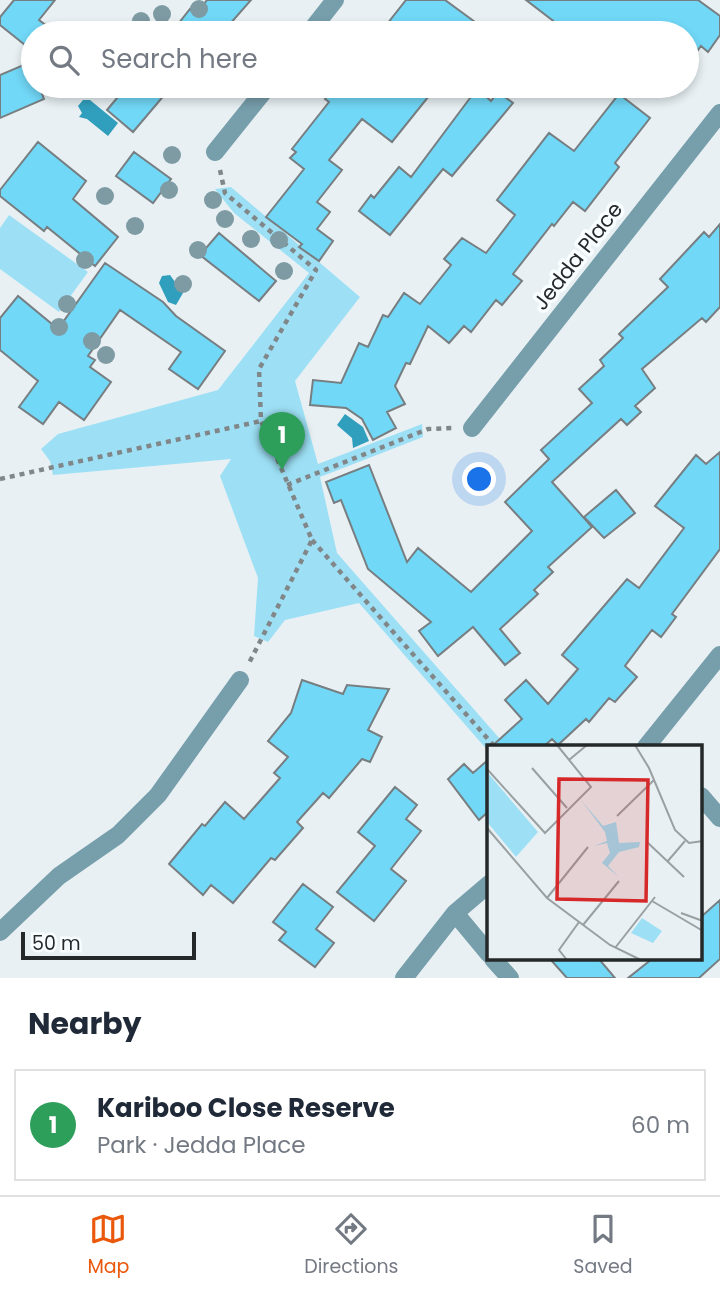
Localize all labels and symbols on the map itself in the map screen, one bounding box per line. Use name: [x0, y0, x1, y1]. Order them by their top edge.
street label: Jedda Place: [526, 196, 629, 316]
pin: 1: [259, 412, 305, 470]
your location: [462, 462, 496, 496]
inset map: [487, 745, 702, 960]
scale bar: [21, 929, 196, 961]

